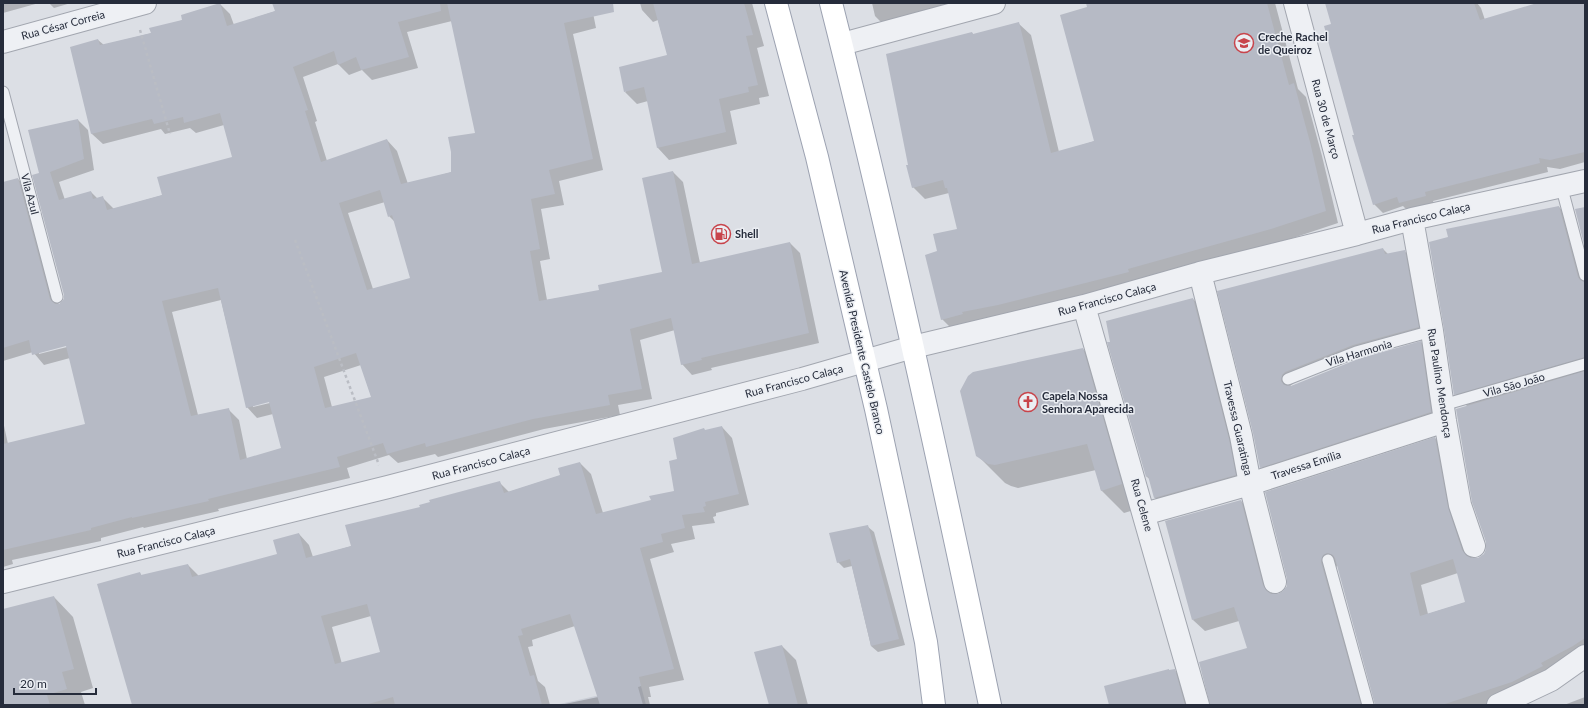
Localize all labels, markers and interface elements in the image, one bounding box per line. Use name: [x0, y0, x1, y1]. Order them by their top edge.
street label: Rua César Correia: [20, 7, 106, 42]
place label: Creche Rachel de Queiroz: [1258, 30, 1328, 56]
school or university icon: Creche Rachel de Queiroz: [1233, 32, 1255, 54]
street label: Rua 30 de Março: [1310, 78, 1343, 160]
street label: Vila Azul: [19, 172, 42, 216]
street label: Rua Francisco Calaça: [1370, 199, 1471, 236]
fuel station icon: Shell: [710, 223, 732, 245]
place label: Shell: [735, 227, 759, 240]
street label: Avenida Presidente Castelo Branco: [837, 268, 888, 435]
street label: Rua Francisco Calaça: [1056, 279, 1157, 318]
street label: Rua Paulino Mendonça: [1425, 327, 1456, 439]
street label: Vila Harmonia: [1324, 336, 1393, 369]
street label: Rua Francisco Calaça: [743, 361, 844, 400]
street label: Vila São João: [1482, 370, 1546, 400]
street label: Travessa Guaratinga: [1221, 379, 1256, 476]
place label: Capela Nossa Senhora Aparecida: [1042, 389, 1134, 415]
church icon: Capela Nossa Senhora Aparecida: [1017, 391, 1039, 413]
street label: Rua Francisco Calaça: [430, 443, 531, 482]
street label: Travessa Emília: [1269, 447, 1342, 482]
street label: Rua Celene: [1129, 477, 1156, 533]
street label: Rua Francisco Calaça: [115, 523, 216, 560]
scale bar: [14, 670, 96, 696]
text: 20 m: [20, 676, 47, 691]

